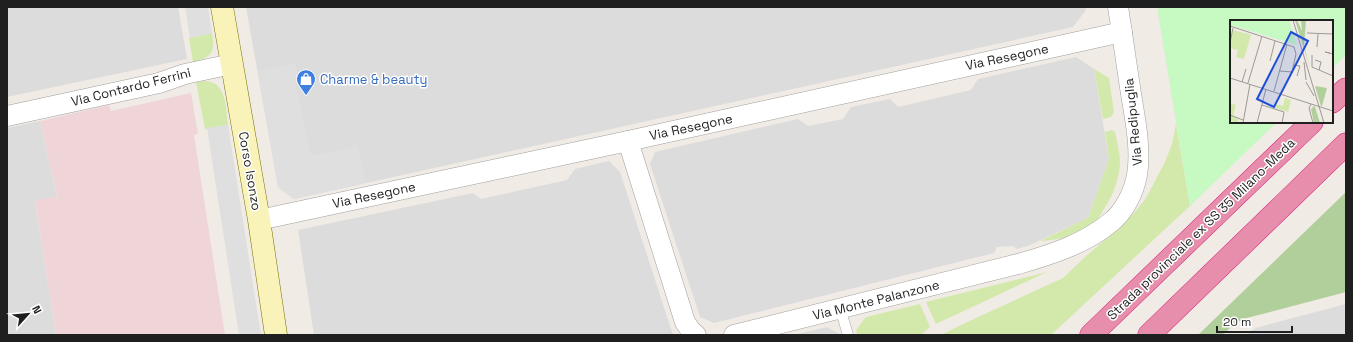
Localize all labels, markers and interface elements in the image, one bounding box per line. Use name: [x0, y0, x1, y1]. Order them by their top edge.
inset map: [1230, 20, 1333, 123]
street label: Via Resegone: [964, 40, 1050, 74]
street label: Via Contardo Ferrini: [69, 64, 193, 110]
shop icon: Charme & beauty: [295, 68, 317, 96]
place label: Charme & beauty: [320, 71, 427, 88]
street label: Via Redipuglia: [1120, 77, 1146, 167]
street label: Via Resegone: [648, 110, 734, 144]
street label: Corso Isonzo: [235, 130, 265, 212]
street label: Strada provinciale ex SS 35 Milano-Meda: [1103, 134, 1299, 324]
street label: Via Resegone: [331, 178, 417, 212]
street label: Via Monte Palanzone: [811, 276, 941, 324]
north arrow: [8, 294, 48, 334]
text: N: [29, 303, 45, 316]
scale bar: [1217, 308, 1292, 334]
text: 20 m: [1223, 314, 1251, 330]

